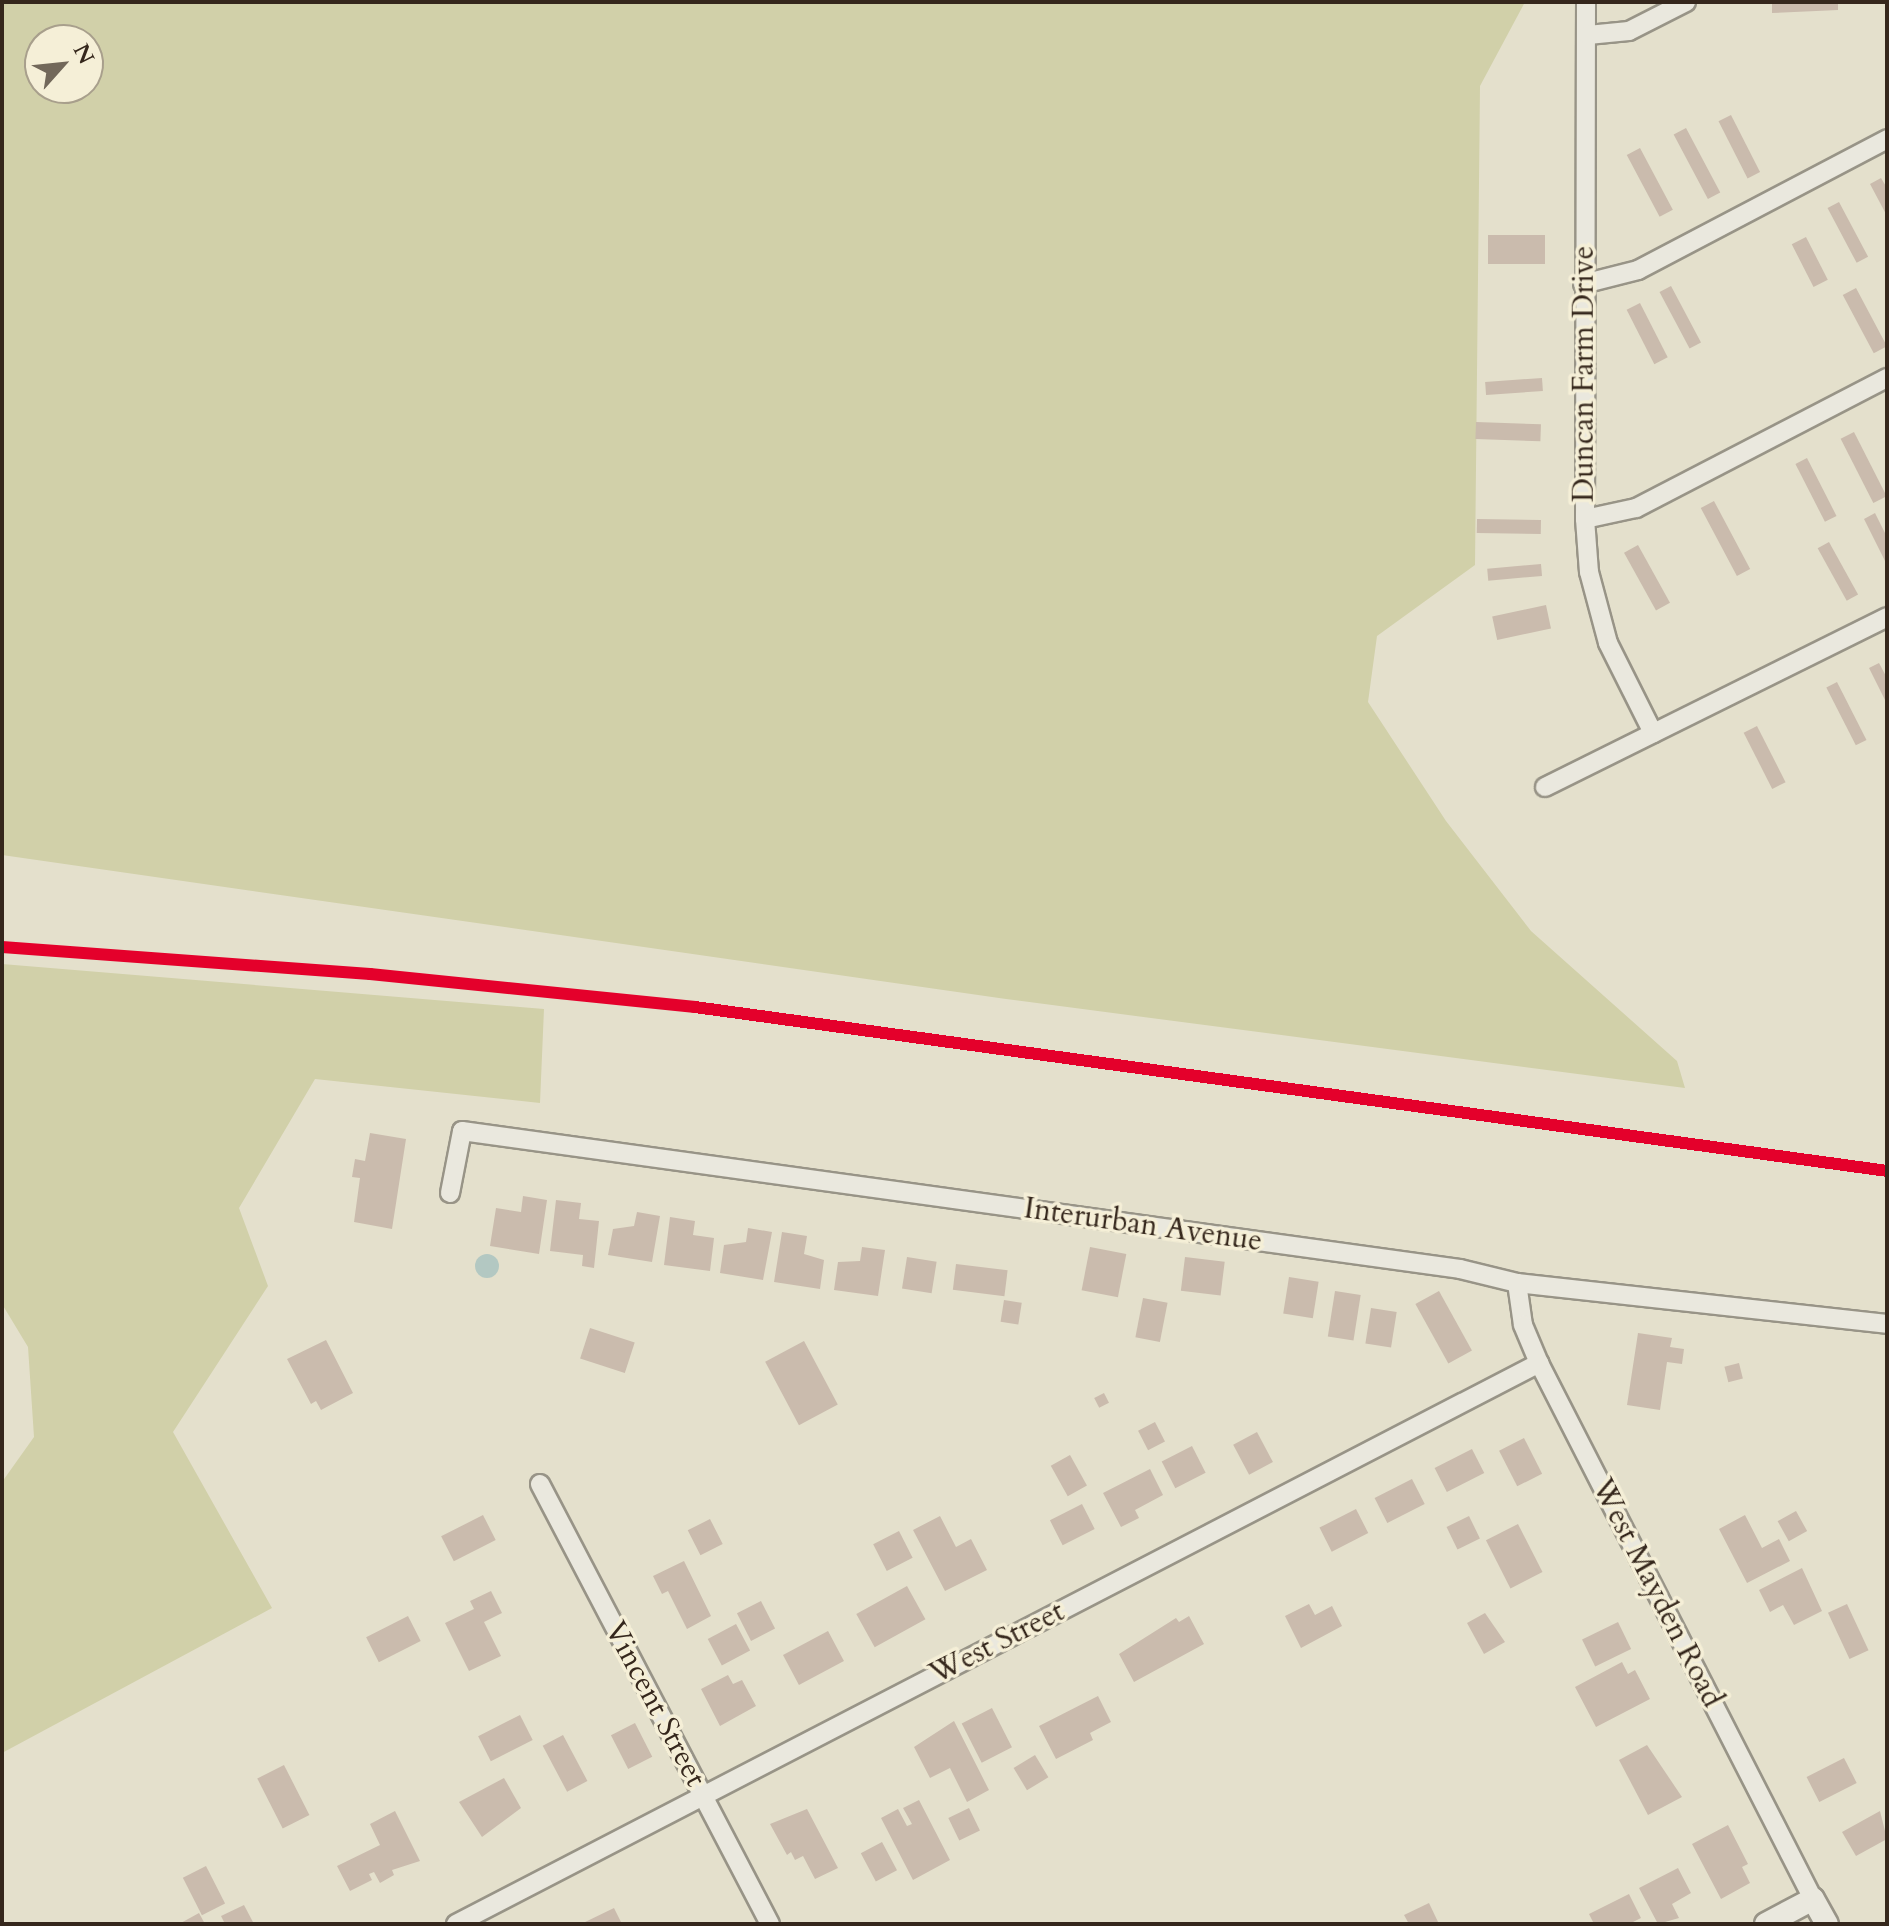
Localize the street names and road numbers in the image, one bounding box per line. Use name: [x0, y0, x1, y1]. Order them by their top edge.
street label: Duncan Farm Drive: [1566, 246, 1602, 502]
street label: Interurban Avenue: [1022, 1190, 1264, 1260]
street label: West Mayden Road: [1584, 1473, 1730, 1713]
street label: West Street: [924, 1594, 1070, 1692]
street label: Vincent Street: [596, 1615, 714, 1793]

